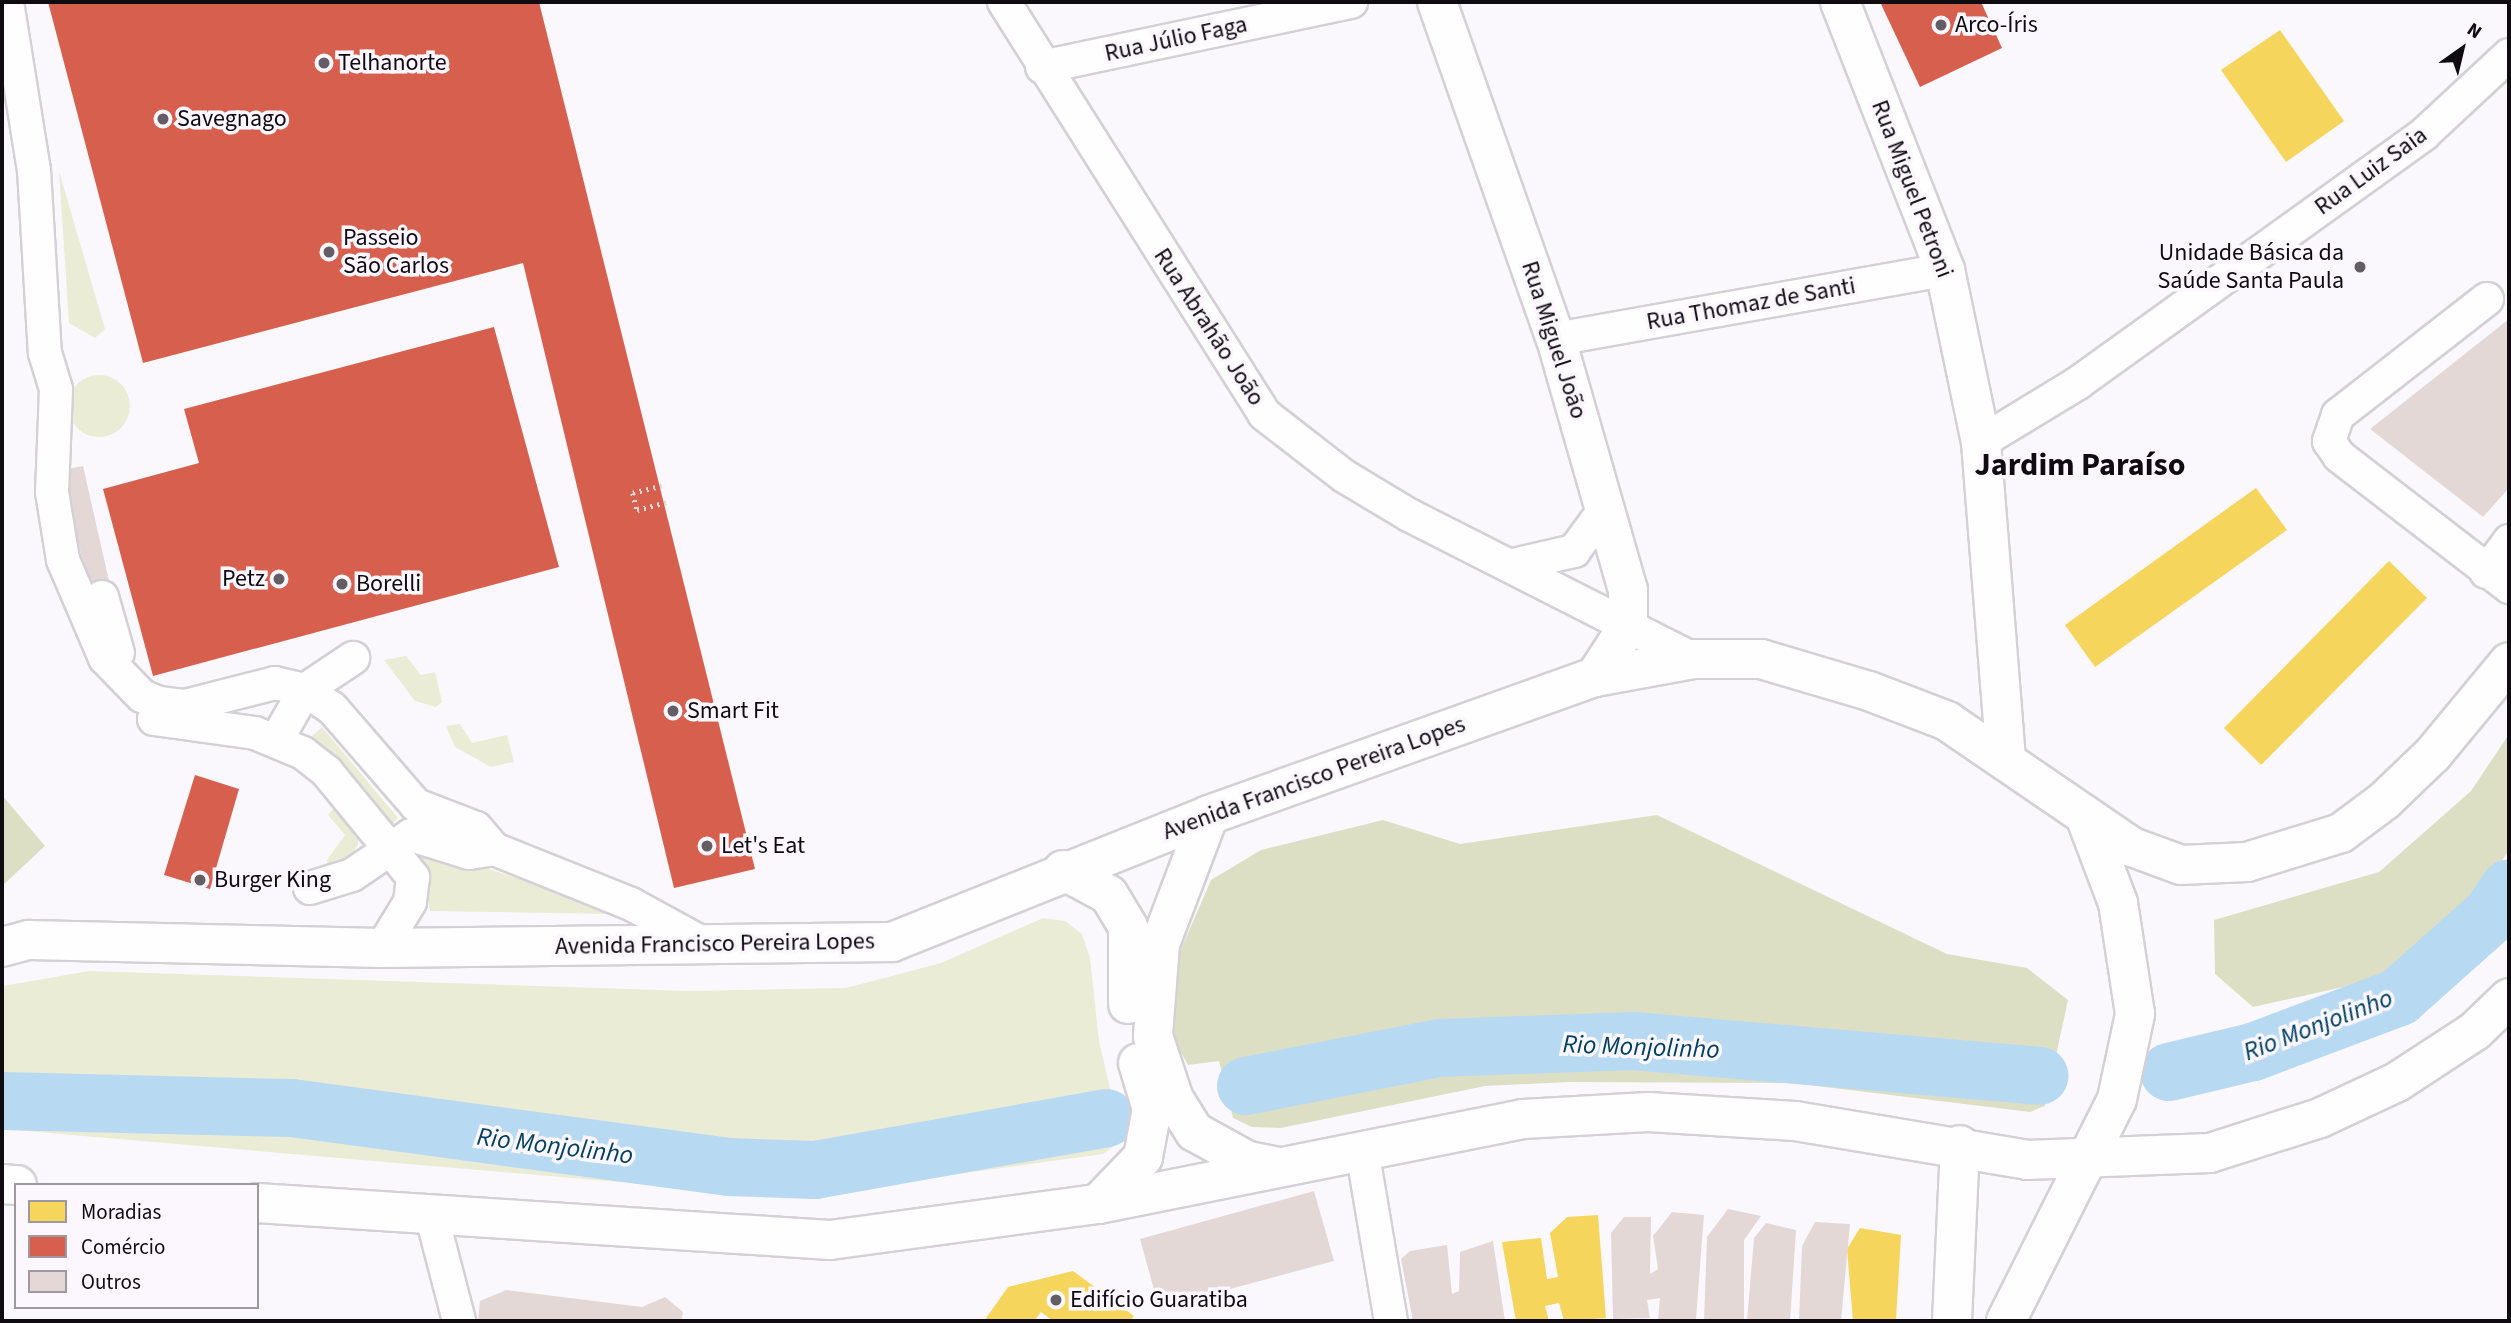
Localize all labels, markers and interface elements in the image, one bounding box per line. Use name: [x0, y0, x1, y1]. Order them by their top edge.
street label: Rua Júlio Faga: [1102, 10, 1250, 68]
place label: Arco-Íris: [1955, 11, 2038, 39]
north arrow: [2427, 14, 2497, 84]
text: N: [2461, 16, 2487, 46]
marker: Arco-Íris: [1933, 17, 1949, 33]
place label: Telhanorte: [338, 49, 447, 77]
marker: Telhanorte: [316, 55, 332, 71]
street label: Rua Miguel Petroni: [1865, 96, 1959, 282]
place label: Savegnago: [177, 105, 287, 133]
marker: Savegnago: [155, 111, 171, 127]
street label: Rua Luiz Saia: [2309, 121, 2433, 221]
place label: Passeio São Carlos: [343, 224, 449, 280]
place label: Unidade Básica da Saúde Santa Paula: [2158, 239, 2344, 295]
street label: Rua Abrahão João: [1147, 243, 1271, 411]
marker: Passeio São Carlos: [321, 244, 337, 260]
street label: Rua Miguel João: [1515, 257, 1593, 423]
marker: Unidade Básica da Saúde Santa Paula: [2350, 257, 2370, 277]
street label: Rua Thomaz de Santi: [1644, 271, 1858, 337]
district label: Jardim Paraíso: [1975, 446, 2185, 484]
place label: Petz: [222, 565, 265, 593]
place label: Borelli: [356, 570, 421, 598]
marker: Petz: [271, 571, 287, 587]
marker: Borelli: [334, 576, 350, 592]
place label: Smart Fit: [687, 697, 779, 725]
marker: Smart Fit: [665, 703, 681, 719]
street label: Avenida Francisco Pereira Lopes: [1159, 710, 1469, 846]
place label: Let's Eat: [721, 832, 805, 860]
marker: Let's Eat: [699, 838, 715, 854]
place label: Burger King: [214, 866, 331, 894]
marker: Burger King: [192, 872, 208, 888]
street label: Avenida Francisco Pereira Lopes: [555, 927, 875, 961]
water label: Rio Monjolinho: [2239, 982, 2397, 1068]
water label: Rio Monjolinho: [1562, 1029, 1720, 1065]
water label: Rio Monjolinho: [475, 1121, 635, 1171]
legend: [14, 1183, 259, 1309]
text: Moradias: [81, 1197, 161, 1227]
text: Comércio: [81, 1232, 165, 1262]
text: Outros: [81, 1267, 141, 1297]
place label: Edifício Guaratiba: [1070, 1286, 1248, 1314]
marker: Edifício Guaratiba: [1048, 1292, 1064, 1308]

